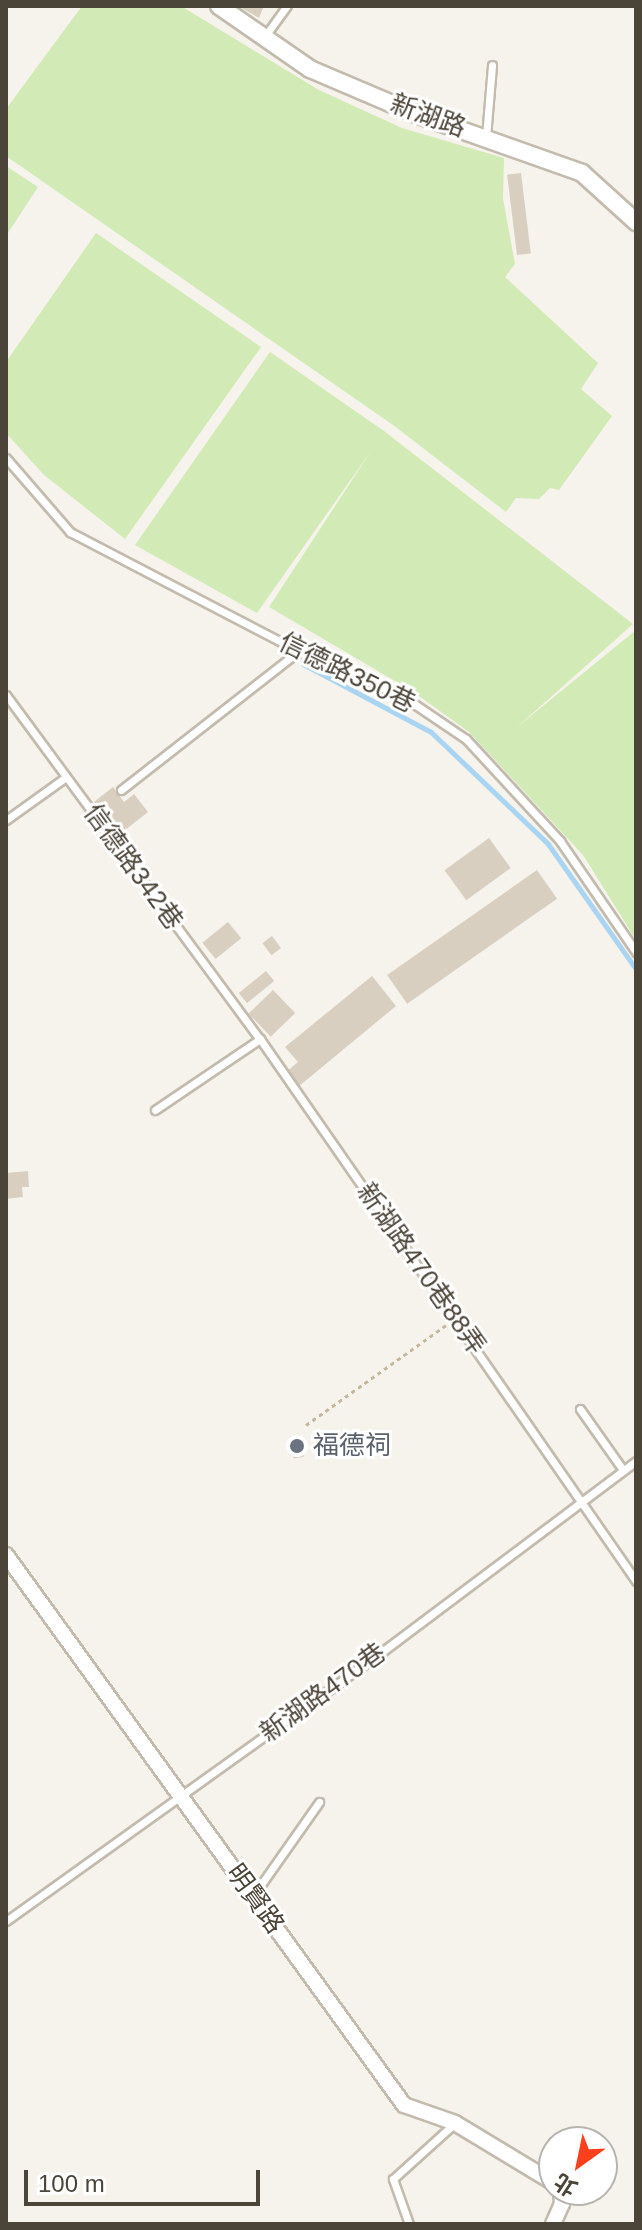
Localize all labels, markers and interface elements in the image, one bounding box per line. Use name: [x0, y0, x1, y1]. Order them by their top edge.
street label: 新湖路: [386, 88, 470, 144]
street label: 信德路350巷: [274, 627, 420, 719]
street label: 信德路342巷: [77, 798, 189, 936]
street label: 新湖路470巷88弄: [350, 1177, 492, 1361]
place label: 福德祠: [313, 1430, 391, 1462]
marker: 福德祠: [288, 1437, 306, 1455]
street label: 新湖路470巷: [254, 1637, 392, 1749]
street label: 明賢路: [219, 1858, 291, 1940]
north arrow: [538, 2126, 618, 2206]
scale bar: [28, 2154, 264, 2204]
text: 北: [550, 2168, 582, 2201]
text: 100 m: [38, 2170, 105, 2197]

